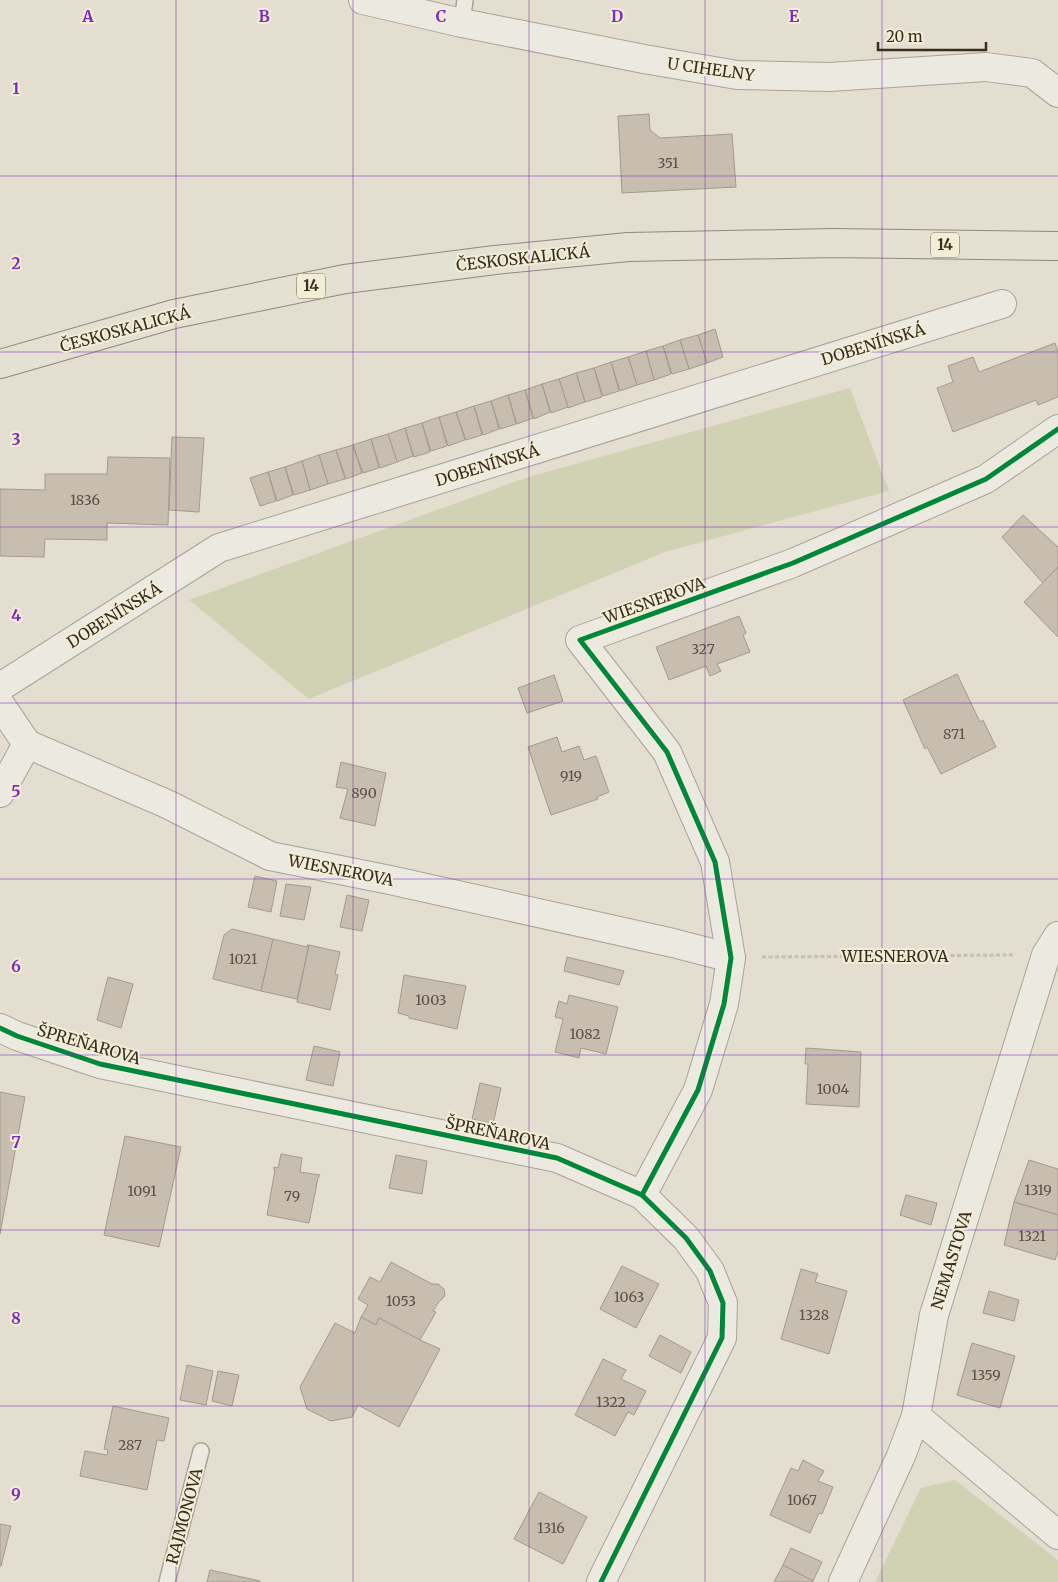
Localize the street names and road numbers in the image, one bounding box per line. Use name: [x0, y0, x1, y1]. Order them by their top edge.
street label: U CIHELNY: [666, 53, 757, 85]
road number: 14: [931, 232, 959, 258]
street label: ČESKOSKALICKÁ: [455, 241, 592, 275]
road number: 14: [297, 274, 325, 298]
street label: ČESKOSKALICKÁ: [58, 302, 193, 356]
street label: DOBENÍNSKÁ: [818, 318, 928, 369]
street label: DOBENÍNSKÁ: [432, 439, 542, 490]
street label: WIESNEROVA: [599, 572, 708, 628]
street label: DOBENÍNSKÁ: [63, 578, 166, 652]
street label: WIESNEROVA: [286, 850, 396, 890]
street label: WIESNEROVA: [840, 946, 949, 966]
street label: ŠPREŇAROVA: [35, 1020, 144, 1069]
street label: ŠPREŇAROVA: [444, 1112, 553, 1154]
street label: NEMASTOVA: [926, 1207, 976, 1312]
street label: RAJMONOVA: [161, 1465, 207, 1567]

